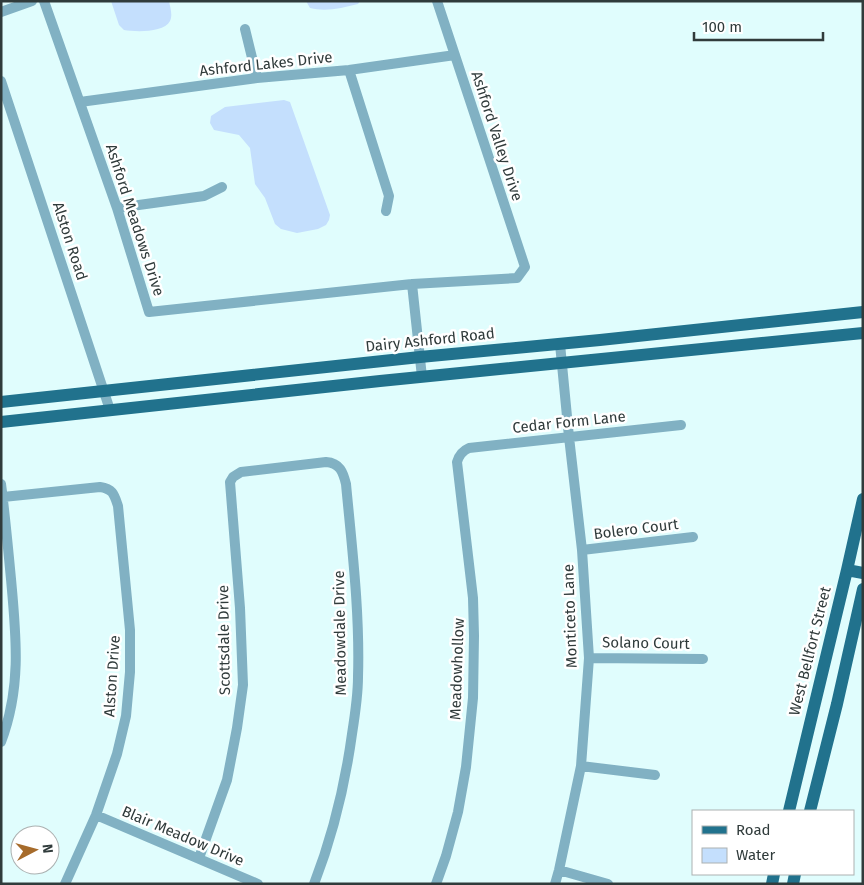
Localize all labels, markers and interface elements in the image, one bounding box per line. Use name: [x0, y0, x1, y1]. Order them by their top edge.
scale bar: [694, 10, 823, 42]
text: 100 m: [702, 18, 742, 36]
street label: Ashford Lakes Drive: [199, 48, 333, 80]
street label: Ashford Valley Drive: [468, 69, 526, 203]
street label: Ashford Meadows Drive: [102, 142, 168, 298]
street label: Alston Road: [49, 200, 91, 282]
street label: Dairy Ashford Road: [364, 324, 496, 356]
street label: Cedar Form Lane: [511, 407, 627, 437]
street label: Bolero Court: [593, 515, 680, 543]
street label: Monticeto Lane: [559, 564, 581, 668]
street label: Meadowdale Drive: [330, 570, 350, 696]
street label: West Bellfort Street: [785, 584, 835, 717]
street label: Scottsdale Drive: [214, 585, 234, 695]
street label: Meadowhollow: [446, 617, 468, 720]
street label: Solano Court: [602, 633, 691, 653]
street label: Alston Drive: [100, 635, 124, 717]
street label: Blair Meadow Drive: [119, 802, 247, 870]
legend: [692, 810, 854, 875]
text: Road: [736, 821, 771, 839]
north arrow: [10, 825, 60, 875]
text: N: [38, 843, 56, 854]
text: Water: [736, 846, 775, 864]

